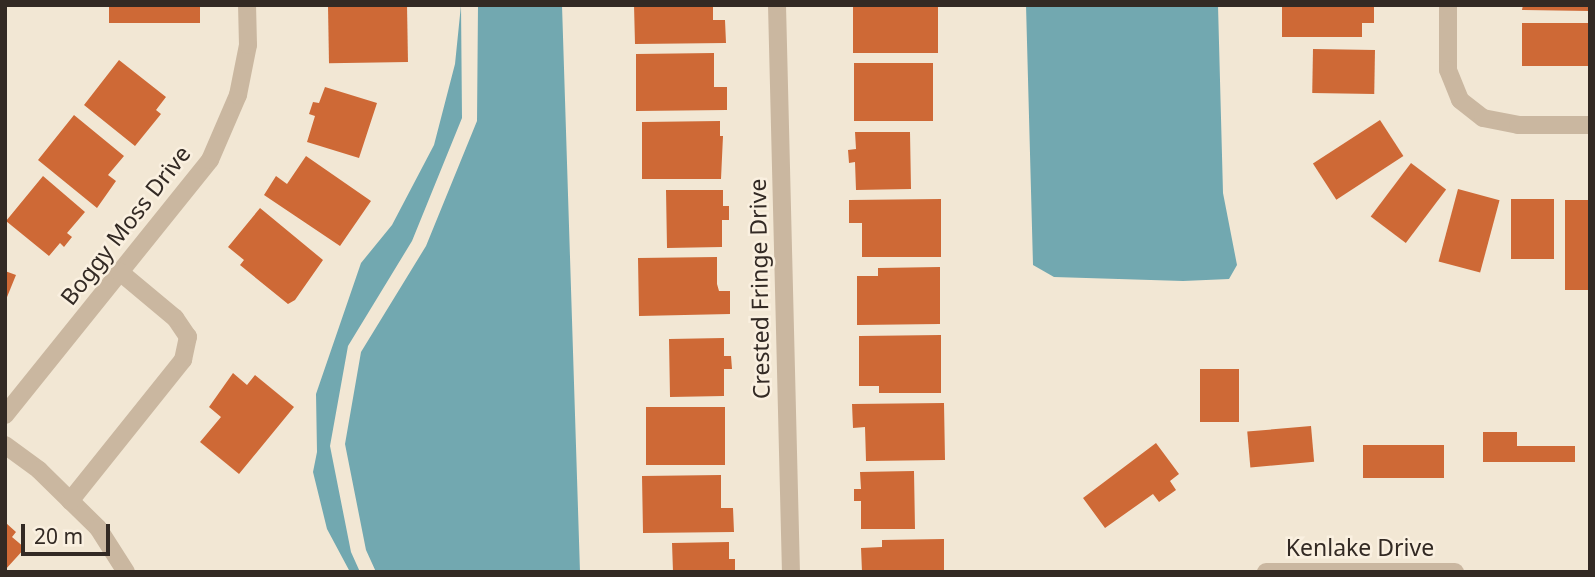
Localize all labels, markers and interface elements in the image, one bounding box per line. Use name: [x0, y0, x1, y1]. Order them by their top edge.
street label: Boggy Moss Drive: [54, 140, 196, 310]
street label: Crested Fringe Drive: [743, 179, 775, 399]
scale bar: [24, 510, 114, 554]
text: 20 m: [34, 522, 83, 550]
street label: Kenlake Drive: [1286, 533, 1434, 561]

